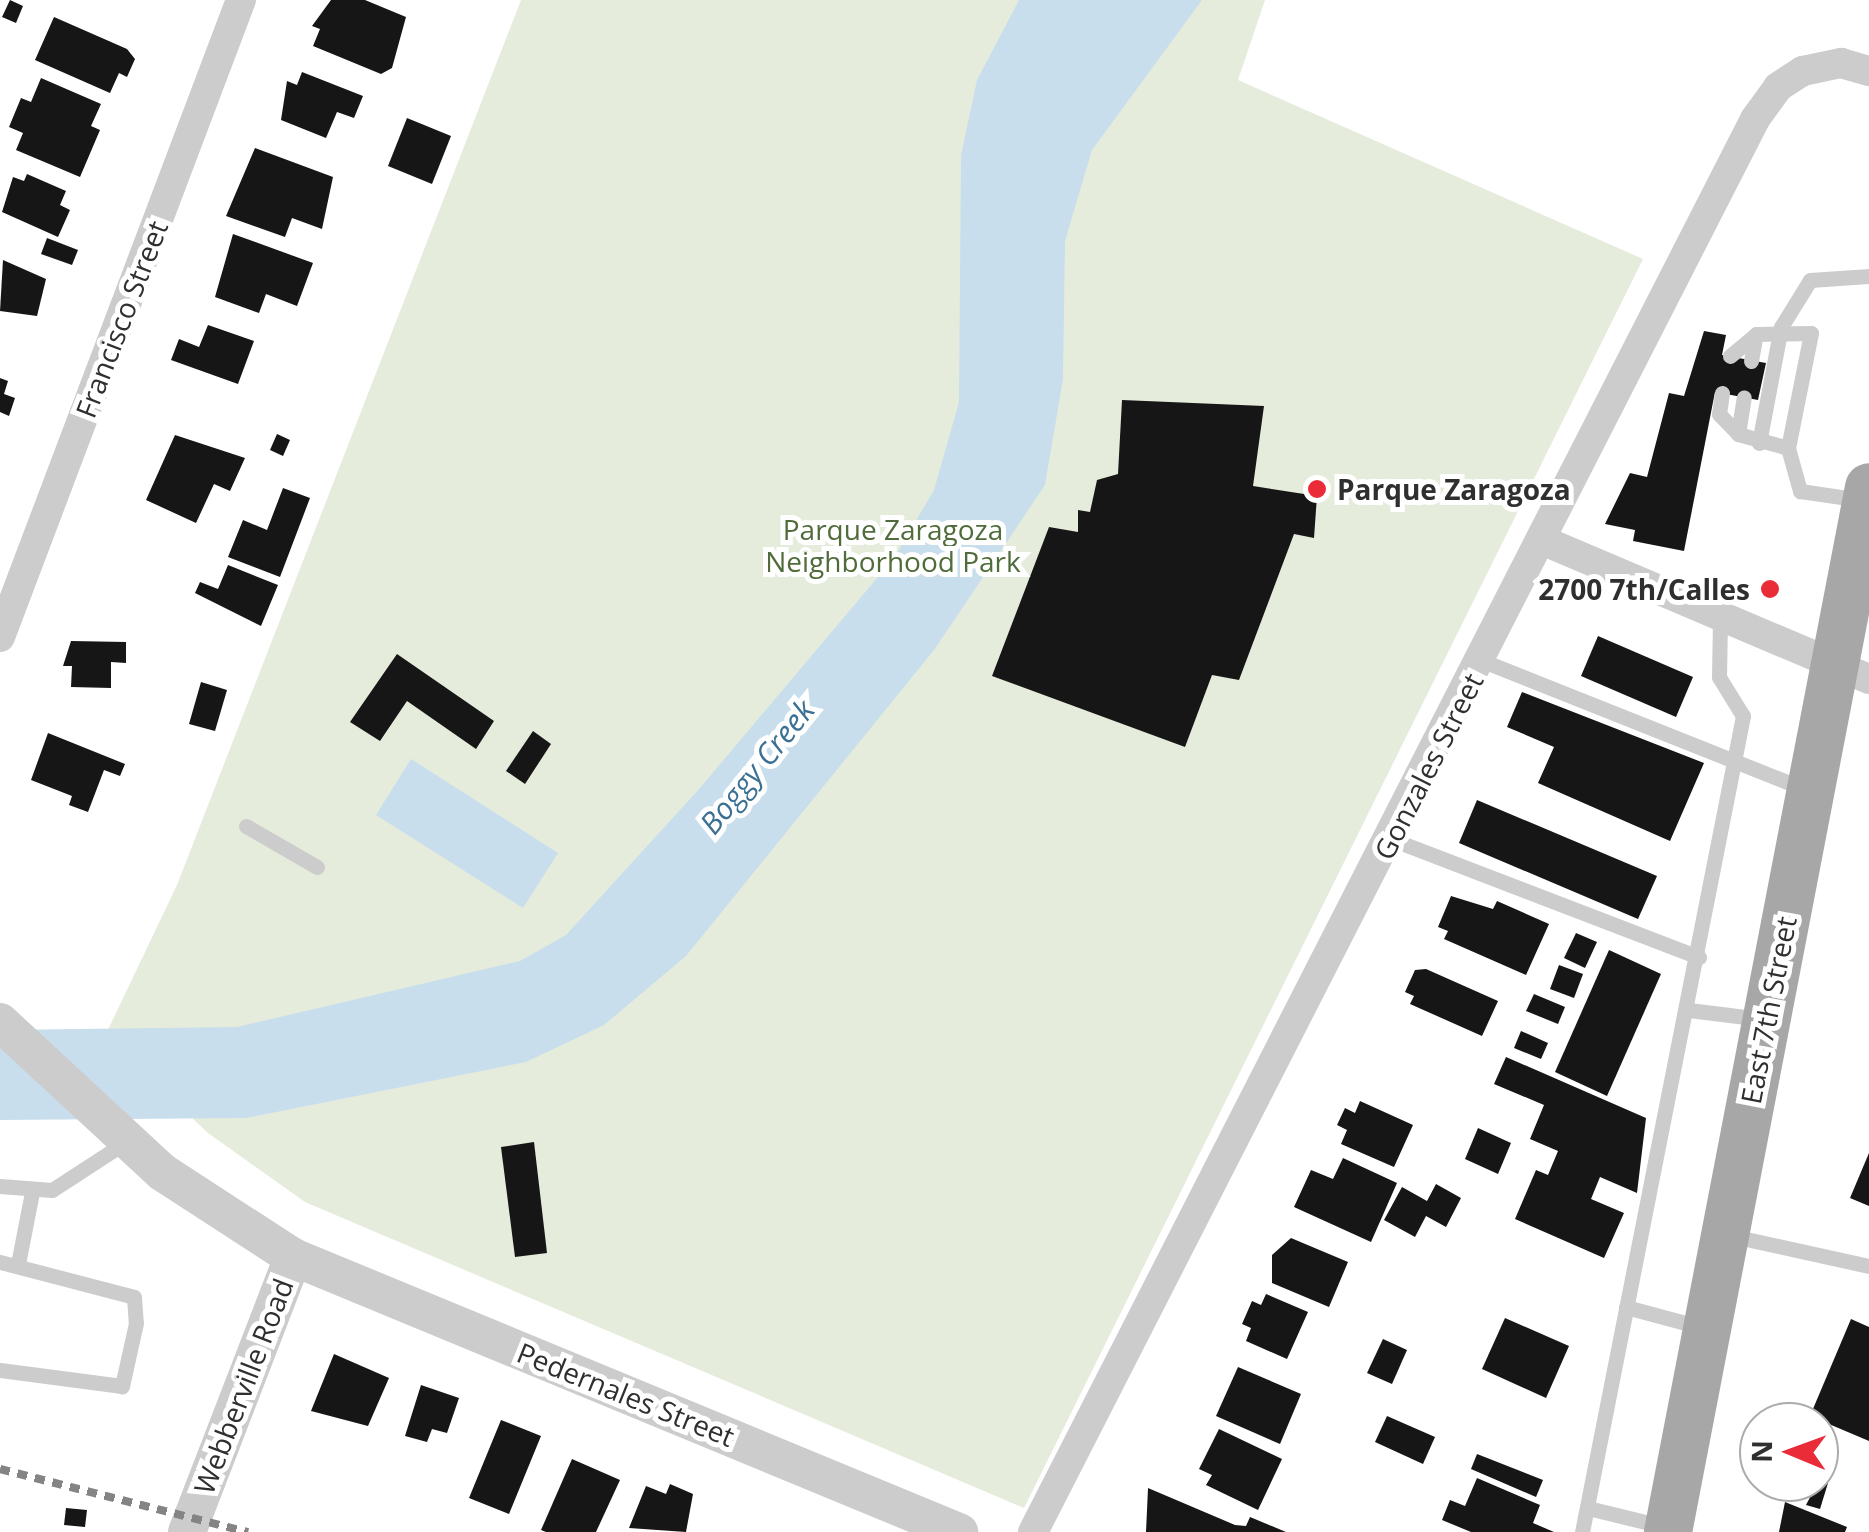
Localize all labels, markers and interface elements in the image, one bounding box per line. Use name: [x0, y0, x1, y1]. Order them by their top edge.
street label: Francisco Street: [68, 216, 174, 422]
place label: Parque Zaragoza: [1337, 472, 1571, 506]
marker: Parque Zaragoza: [1306, 478, 1328, 500]
park label: Parque Zaragoza Neighborhood Park: [765, 512, 1021, 578]
place label: 2700 7th/Calles: [1538, 572, 1750, 606]
marker: 2700 7th/Calles: [1759, 578, 1781, 600]
street label: Gonzales Street: [1367, 667, 1489, 865]
water label: Boggy Creek: [692, 693, 822, 841]
street label: East 7th Street: [1733, 913, 1803, 1107]
street label: Webberville Road: [186, 1274, 300, 1498]
street label: Pedernales Street: [513, 1335, 739, 1453]
north arrow: [1739, 1402, 1839, 1502]
text: N: [1742, 1440, 1780, 1463]

